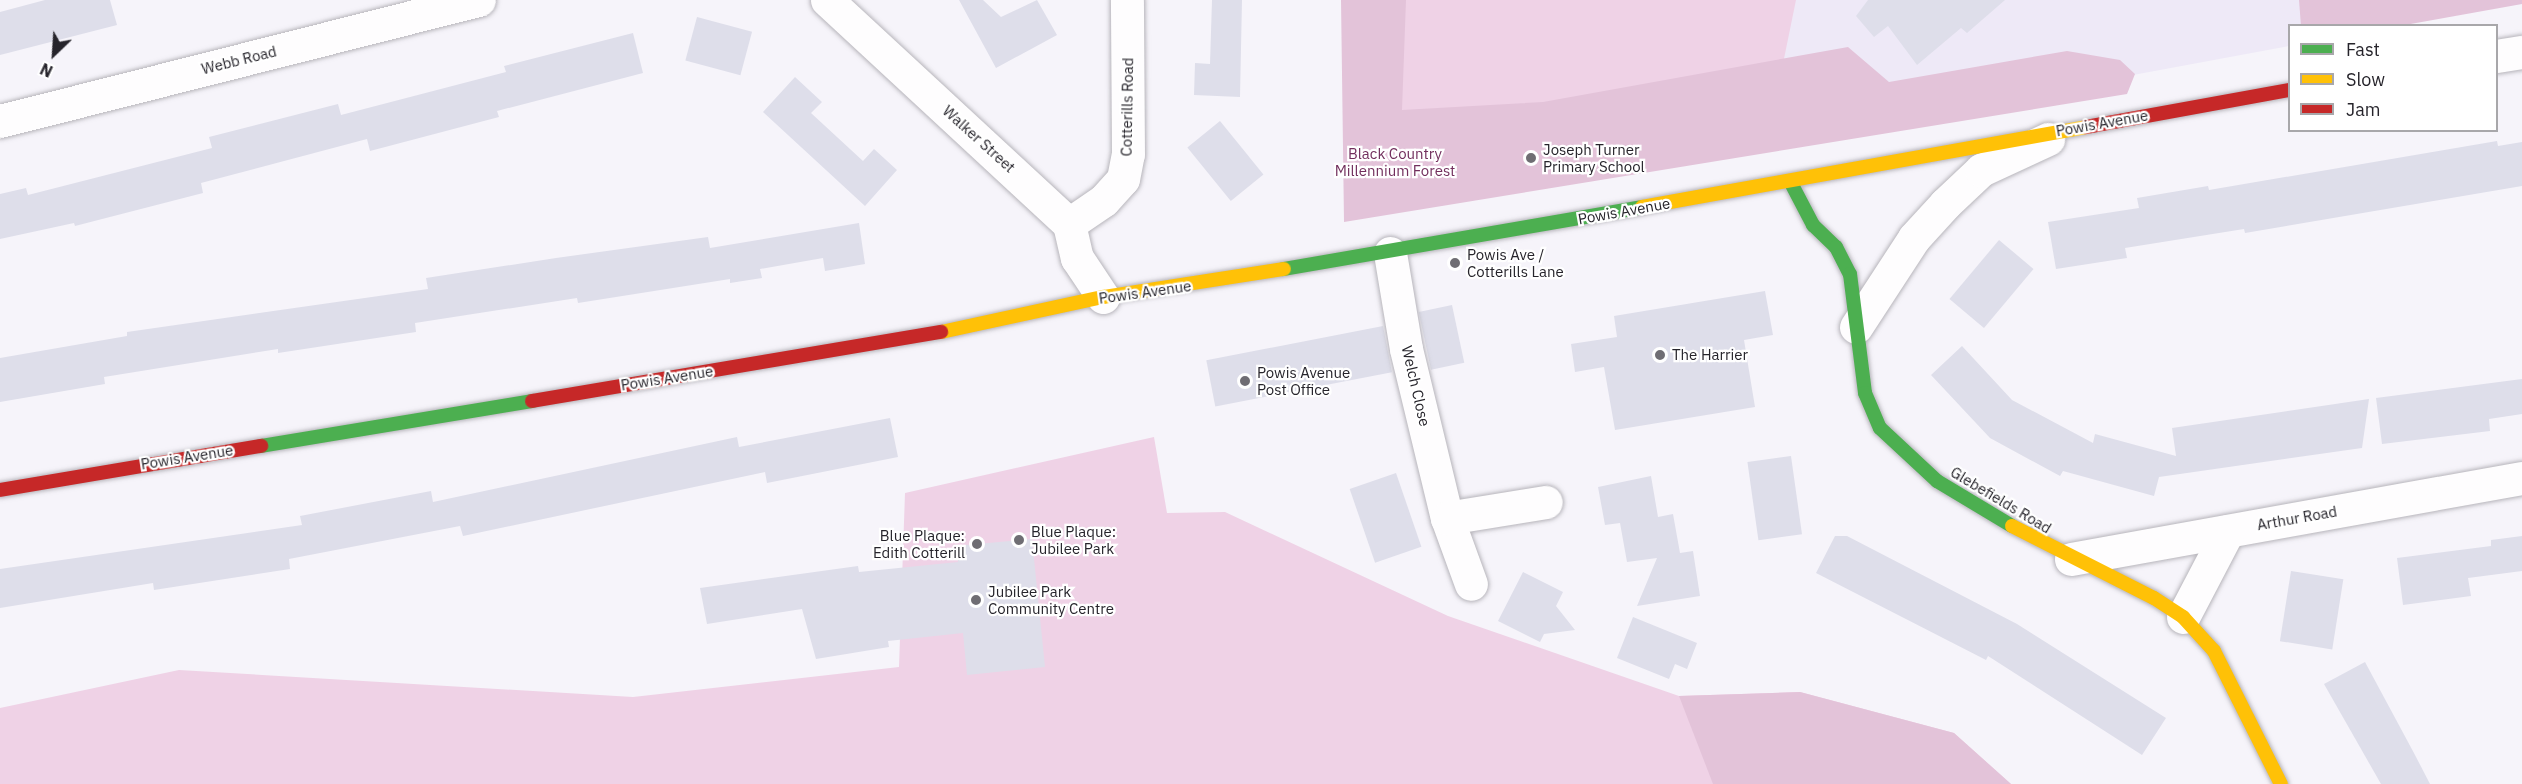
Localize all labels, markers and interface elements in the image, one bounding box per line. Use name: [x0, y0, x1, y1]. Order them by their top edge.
north arrow: [24, 24, 84, 84]
legend: [2288, 24, 2498, 132]
text: Fast: [2346, 38, 2380, 61]
street label: Webb Road: [200, 42, 278, 78]
street label: Cotterills Road: [1117, 57, 1137, 157]
text: N: [37, 59, 56, 82]
text: Slow: [2346, 68, 2385, 91]
text: Jam: [2346, 98, 2381, 121]
street label: Walker Street: [939, 102, 1019, 176]
street label: Powis Avenue: [2054, 106, 2150, 140]
place label: Joseph Turner Primary School: [1543, 140, 1645, 175]
park label: Black Country Millennium Forest: [1335, 144, 1455, 179]
marker: Joseph Turner Primary School: [1524, 151, 1538, 165]
street label: Powis Avenue: [1576, 194, 1672, 228]
place label: Powis Ave / Cotterills Lane: [1467, 245, 1564, 280]
marker: Powis Ave / Cotterills Lane: [1448, 256, 1462, 270]
street label: Powis Avenue: [1098, 277, 1192, 307]
street label: Welch Close: [1398, 344, 1434, 428]
place label: The Harrier: [1672, 346, 1748, 364]
marker: The Harrier: [1653, 348, 1667, 362]
street label: Powis Avenue: [620, 362, 714, 394]
place label: Powis Avenue Post Office: [1257, 363, 1350, 398]
marker: Powis Avenue Post Office: [1238, 374, 1252, 388]
street label: Powis Avenue: [140, 441, 234, 473]
street label: Glebefields Road: [1947, 463, 2055, 537]
street label: Arthur Road: [2256, 502, 2338, 534]
place label: Blue Plaque: Jubilee Park: [1031, 522, 1116, 557]
place label: Blue Plaque: Edith Cotterill: [873, 526, 965, 561]
marker: Blue Plaque: Jubilee Park: [1012, 533, 1026, 547]
marker: Blue Plaque: Edith Cotterill: [970, 537, 984, 551]
place label: Jubilee Park Community Centre: [988, 582, 1114, 617]
marker: Jubilee Park Community Centre: [969, 593, 983, 607]

